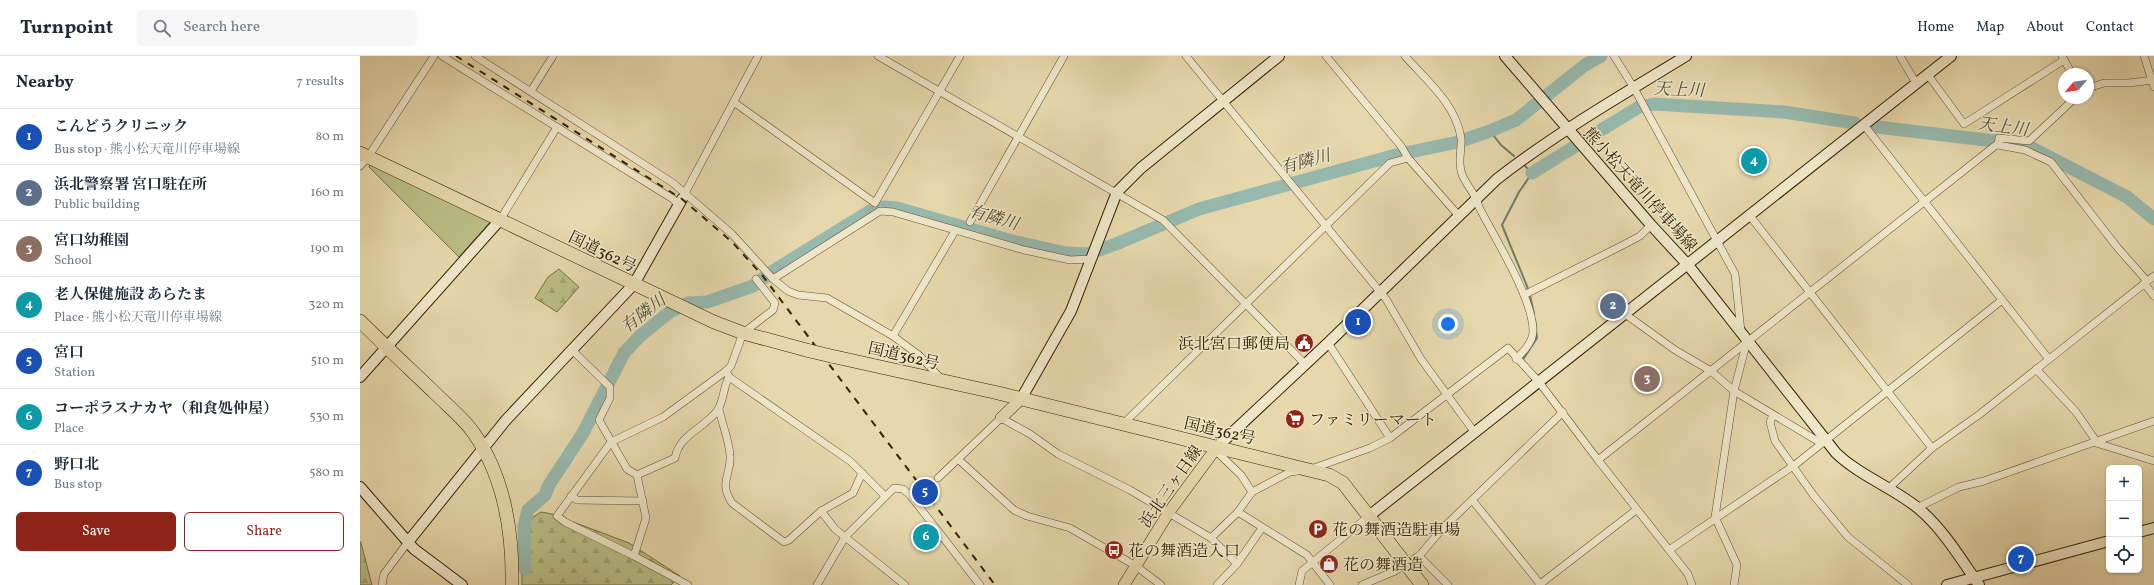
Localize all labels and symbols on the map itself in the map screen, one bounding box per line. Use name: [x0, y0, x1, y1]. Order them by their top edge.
north arrow: [2058, 68, 2094, 104]
water label: 天上川: [1653, 78, 1707, 103]
water label: 天上川: [1976, 113, 2032, 143]
street label: 熊小松天竜川停車場線: [1578, 124, 1701, 257]
water label: 有隣川: [1278, 144, 1335, 180]
pin: 4: [1741, 146, 1767, 176]
water label: 有隣川: [966, 200, 1023, 237]
street label: 国道362号: [565, 227, 640, 279]
water label: 有隣川: [617, 288, 673, 339]
pin: 2: [1600, 291, 1626, 321]
pin: 1: [1345, 307, 1371, 337]
your location: [1438, 314, 1458, 334]
public building icon: 浜北宮口郵便局: [1293, 332, 1315, 354]
place label: 浜北宮口郵便局: [1178, 334, 1290, 356]
street label: 国道362号: [866, 338, 942, 376]
pin: 3: [1634, 364, 1660, 394]
supermarket icon: ファミリーマート: [1284, 408, 1306, 430]
place label: ファミリーマート: [1309, 410, 1437, 432]
street label: 国道362号: [1182, 413, 1258, 451]
street label: 浜北三ヶ日線: [1135, 442, 1208, 533]
pin: 5: [912, 477, 938, 507]
parking icon: 花の舞酒造駐車場: [1307, 518, 1329, 540]
place label: 花の舞酒造駐車場: [1332, 520, 1460, 542]
pin: 6: [913, 522, 939, 552]
bus stop icon: 花の舞酒造入口: [1103, 539, 1125, 561]
place label: 花の舞酒造入口: [1128, 541, 1240, 563]
pin: 7: [2008, 544, 2034, 574]
shop icon: 花の舞酒造: [1318, 553, 1340, 575]
place label: 花の舞酒造: [1343, 555, 1423, 577]

